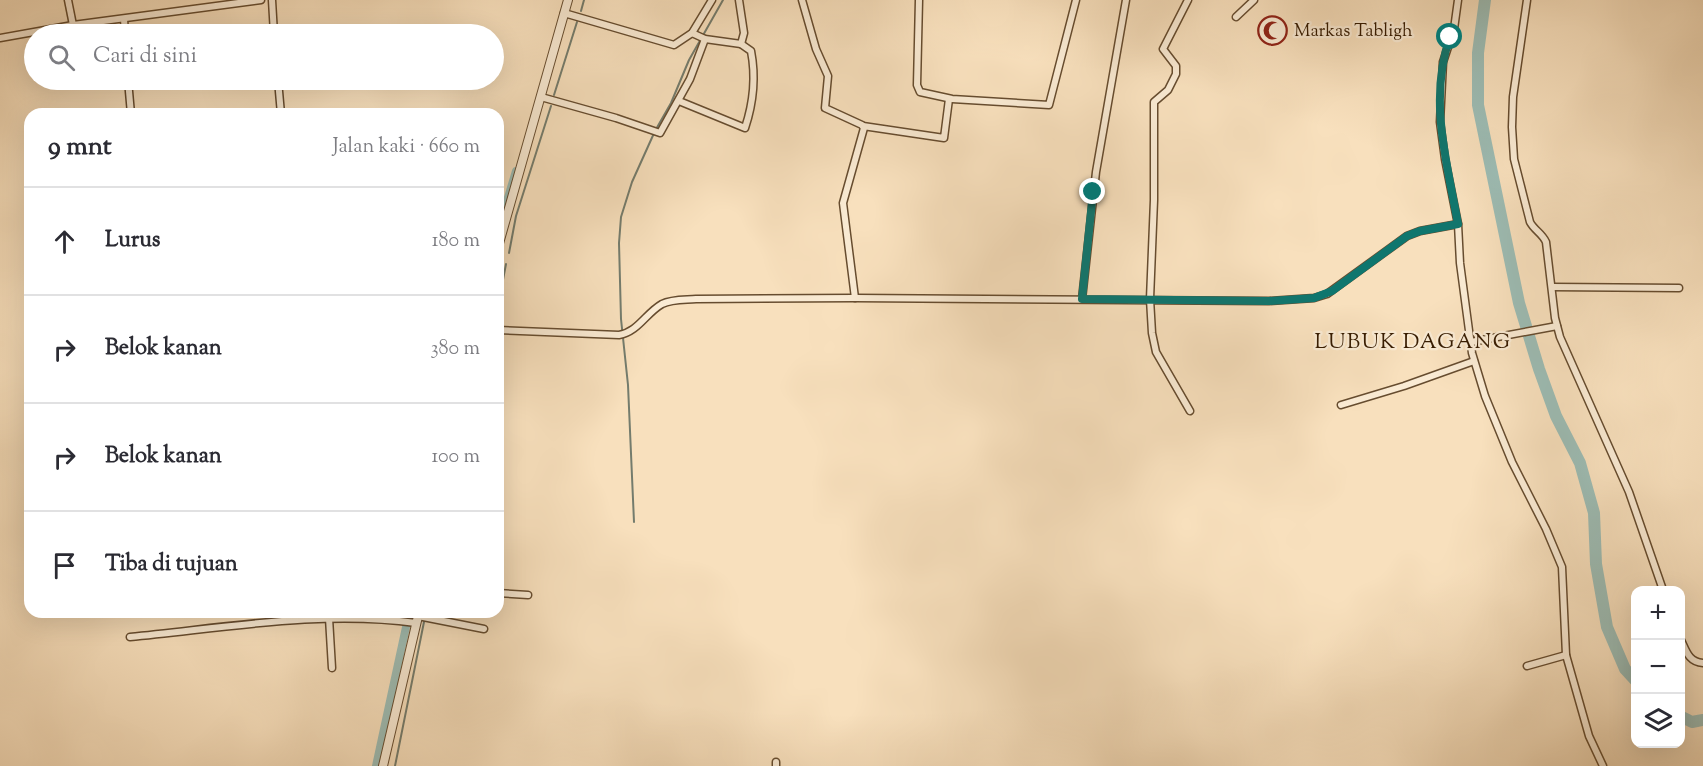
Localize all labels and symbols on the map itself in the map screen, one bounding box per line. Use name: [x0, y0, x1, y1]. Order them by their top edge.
mosque icon: Markas Tabligh: [1257, 14, 1289, 46]
place label: Markas Tabligh: [1294, 19, 1413, 45]
route start: [1436, 23, 1462, 49]
route end: [1079, 178, 1105, 204]
district label: LUBUK DAGANG: [1315, 328, 1511, 358]

